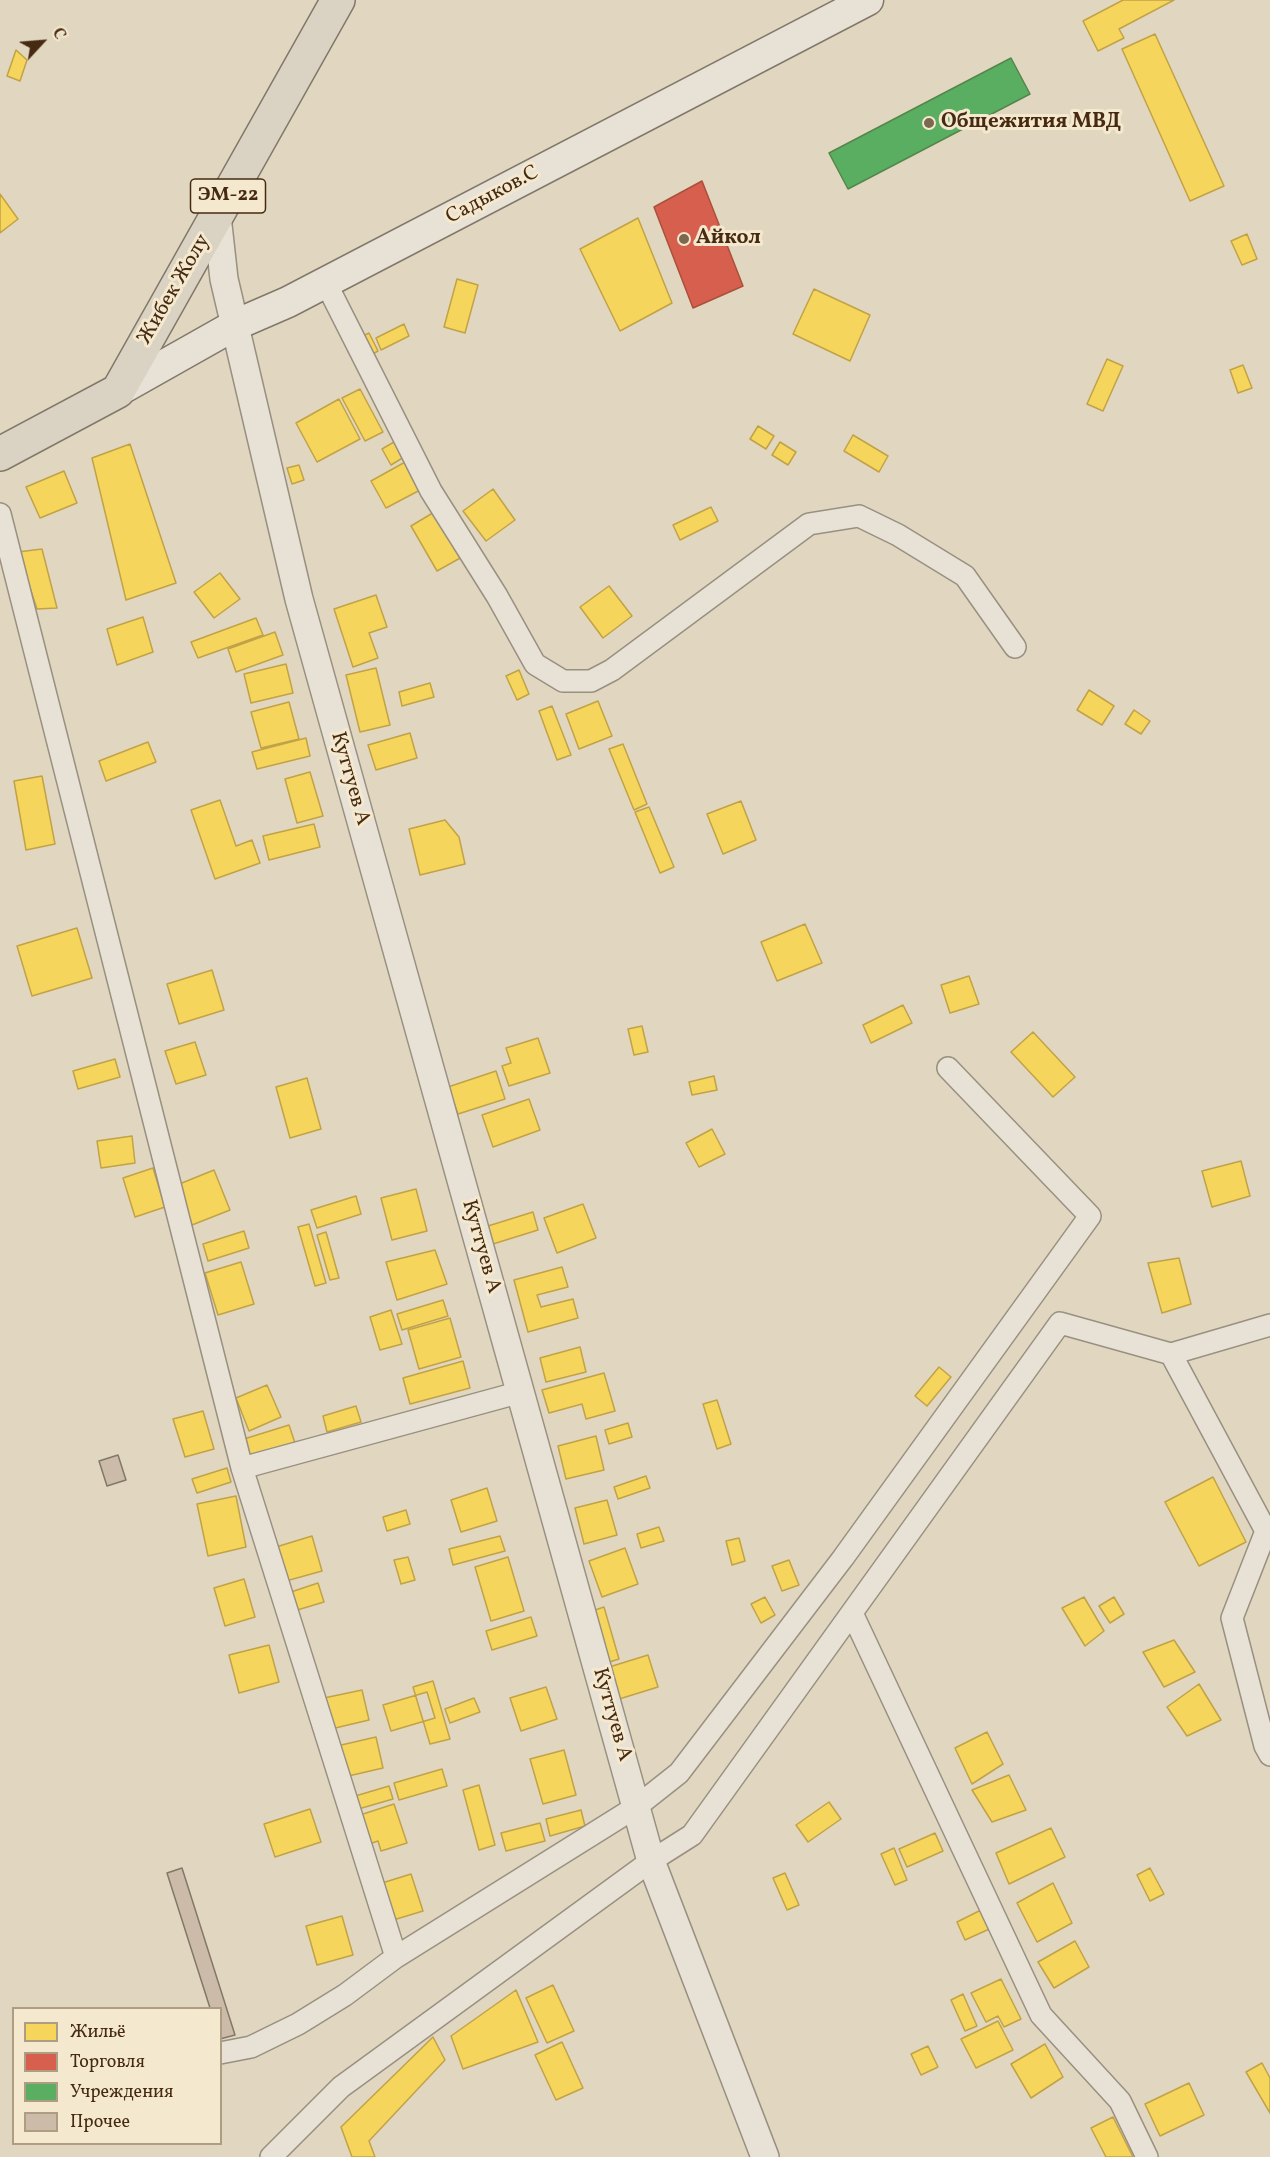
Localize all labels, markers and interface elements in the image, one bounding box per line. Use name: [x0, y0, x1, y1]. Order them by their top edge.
north arrow: [12, 12, 72, 72]
text: С: [46, 25, 70, 44]
place label: Общежития МВД: [941, 110, 1121, 136]
marker: Общежития МВД: [922, 116, 936, 130]
street label: Садыков.С: [442, 161, 544, 231]
road number: ЭМ-22: [190, 179, 266, 213]
place label: Айкол: [696, 226, 761, 252]
street label: Жибек Жолу: [133, 230, 217, 350]
marker: Айкол: [677, 232, 691, 246]
street label: Куттуев А: [324, 729, 374, 829]
street label: Куттуев А: [455, 1197, 505, 1297]
street label: Куттуев А: [586, 1665, 636, 1765]
legend: [12, 2007, 222, 2145]
text: Жильё: [70, 2020, 126, 2045]
text: Торговля: [70, 2050, 145, 2075]
text: Учреждения: [70, 2080, 173, 2105]
text: Прочее: [70, 2110, 130, 2135]

